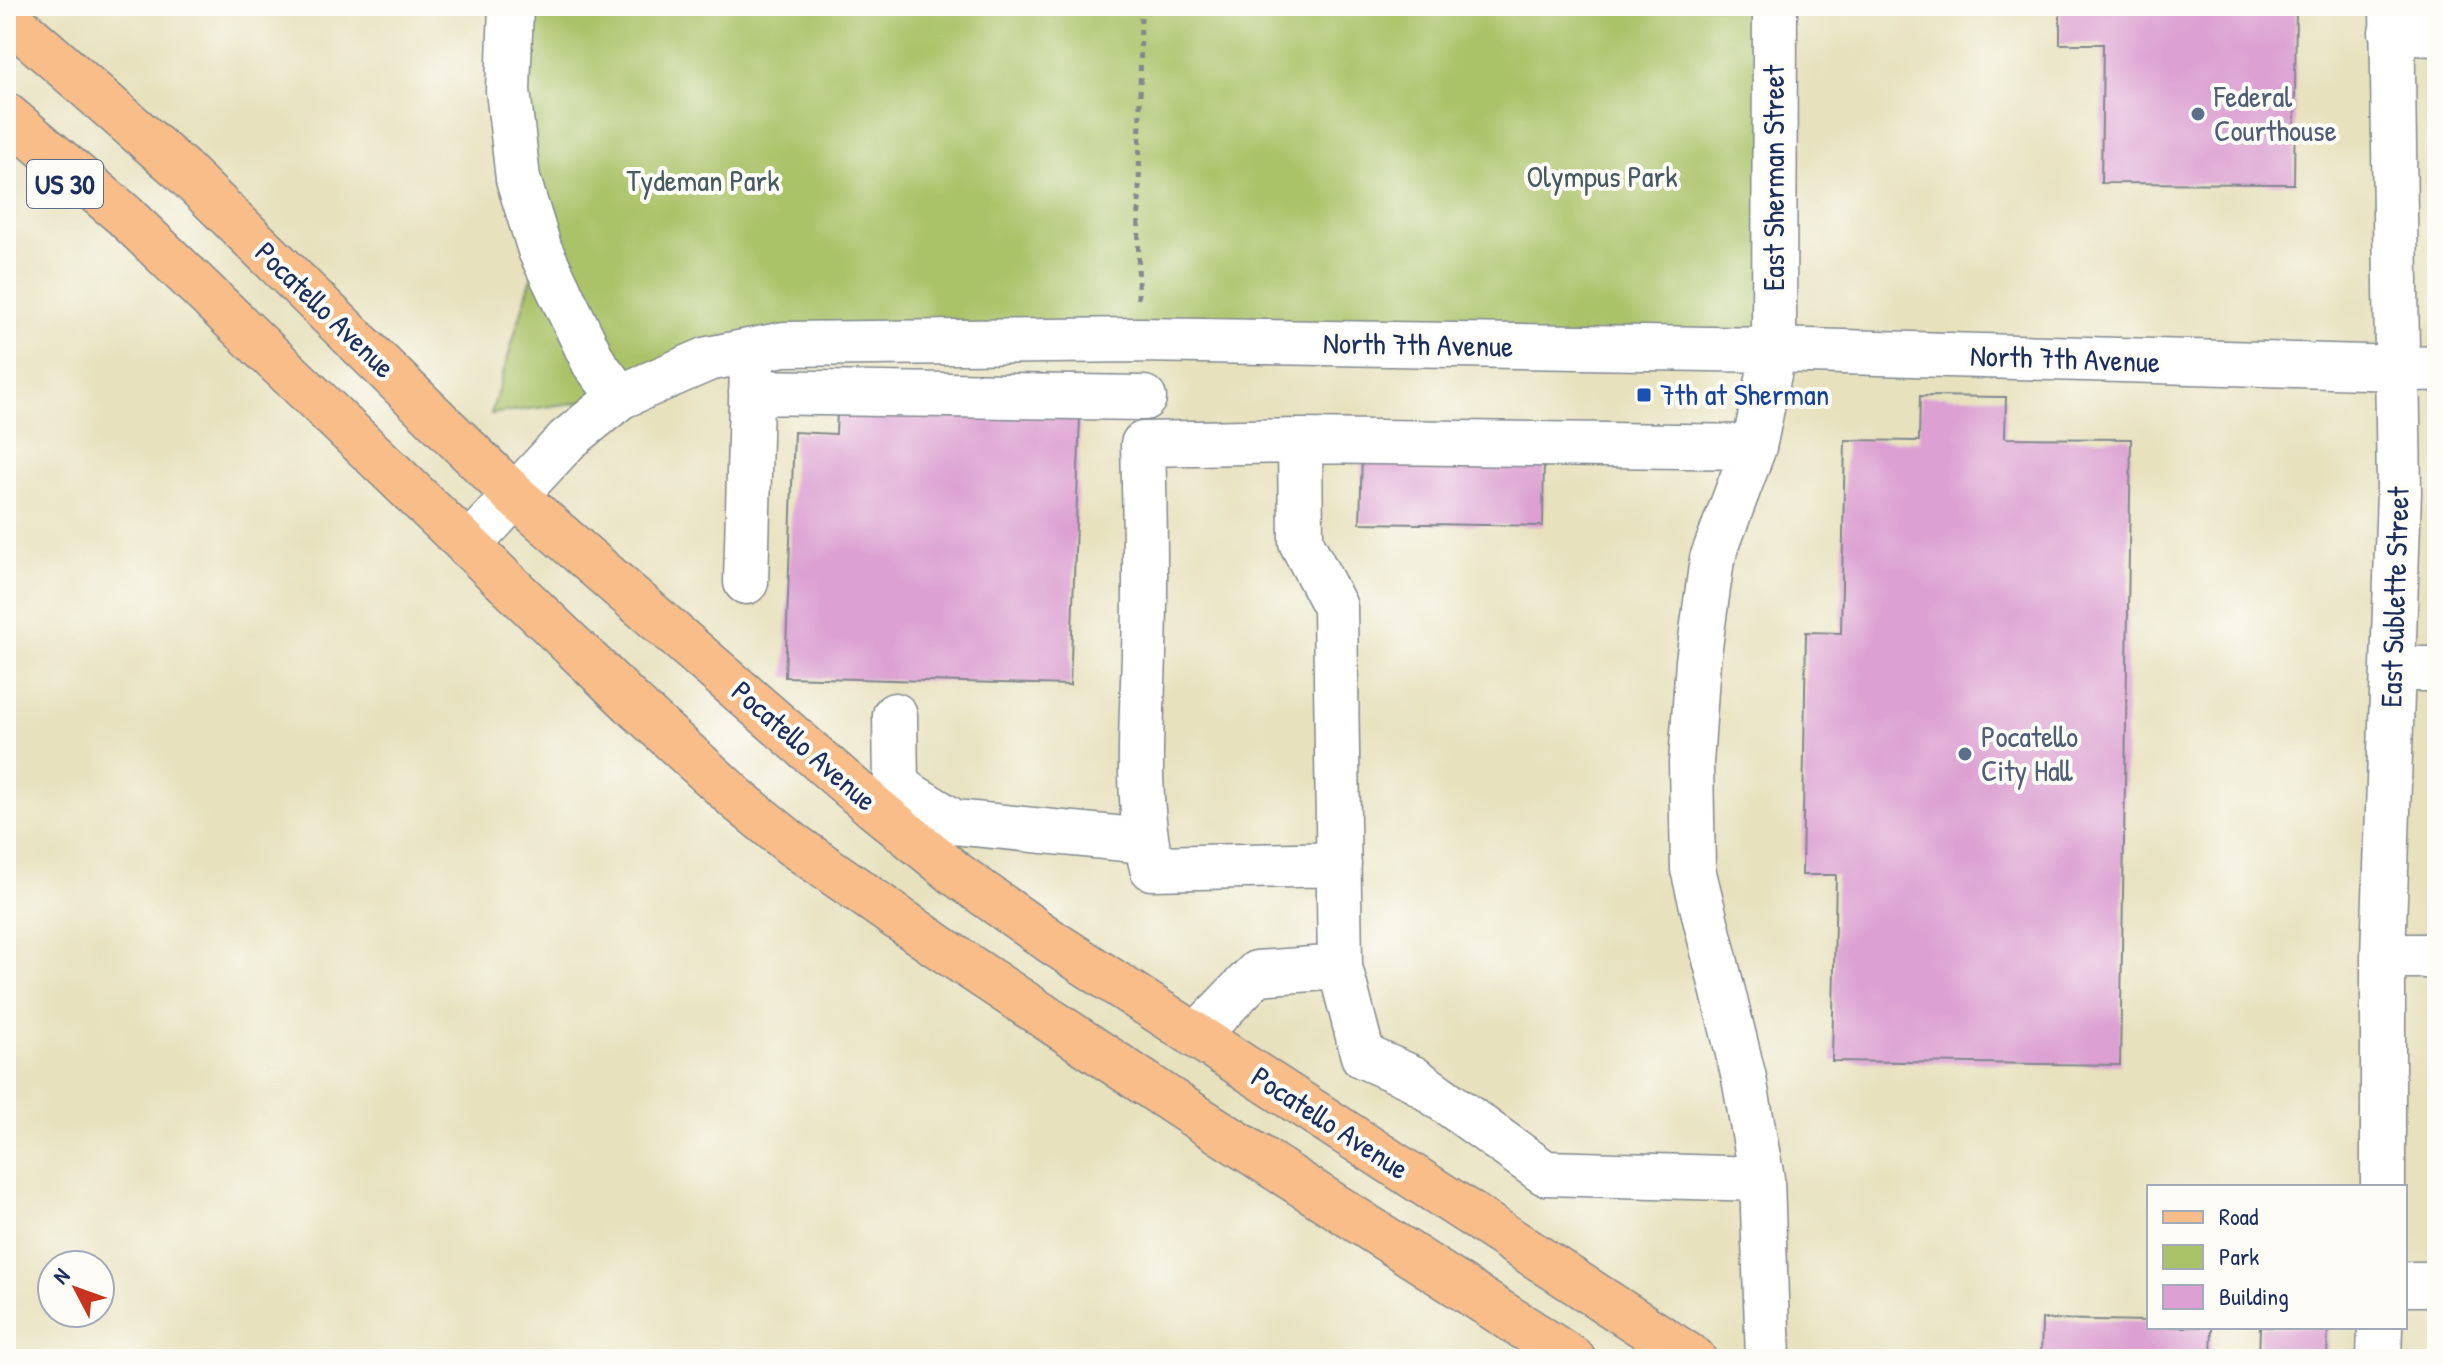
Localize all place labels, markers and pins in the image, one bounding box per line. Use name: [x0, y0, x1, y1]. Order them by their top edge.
place label: Federal Courthouse: [2213, 76, 2337, 150]
marker: Federal Courthouse: [2189, 105, 2207, 123]
place label: 7th at Sherman: [1660, 374, 1829, 414]
marker: 7th at Sherman: [1635, 386, 1653, 404]
place label: Pocatello City Hall: [1981, 716, 2078, 790]
marker: Pocatello City Hall: [1956, 745, 1974, 763]

